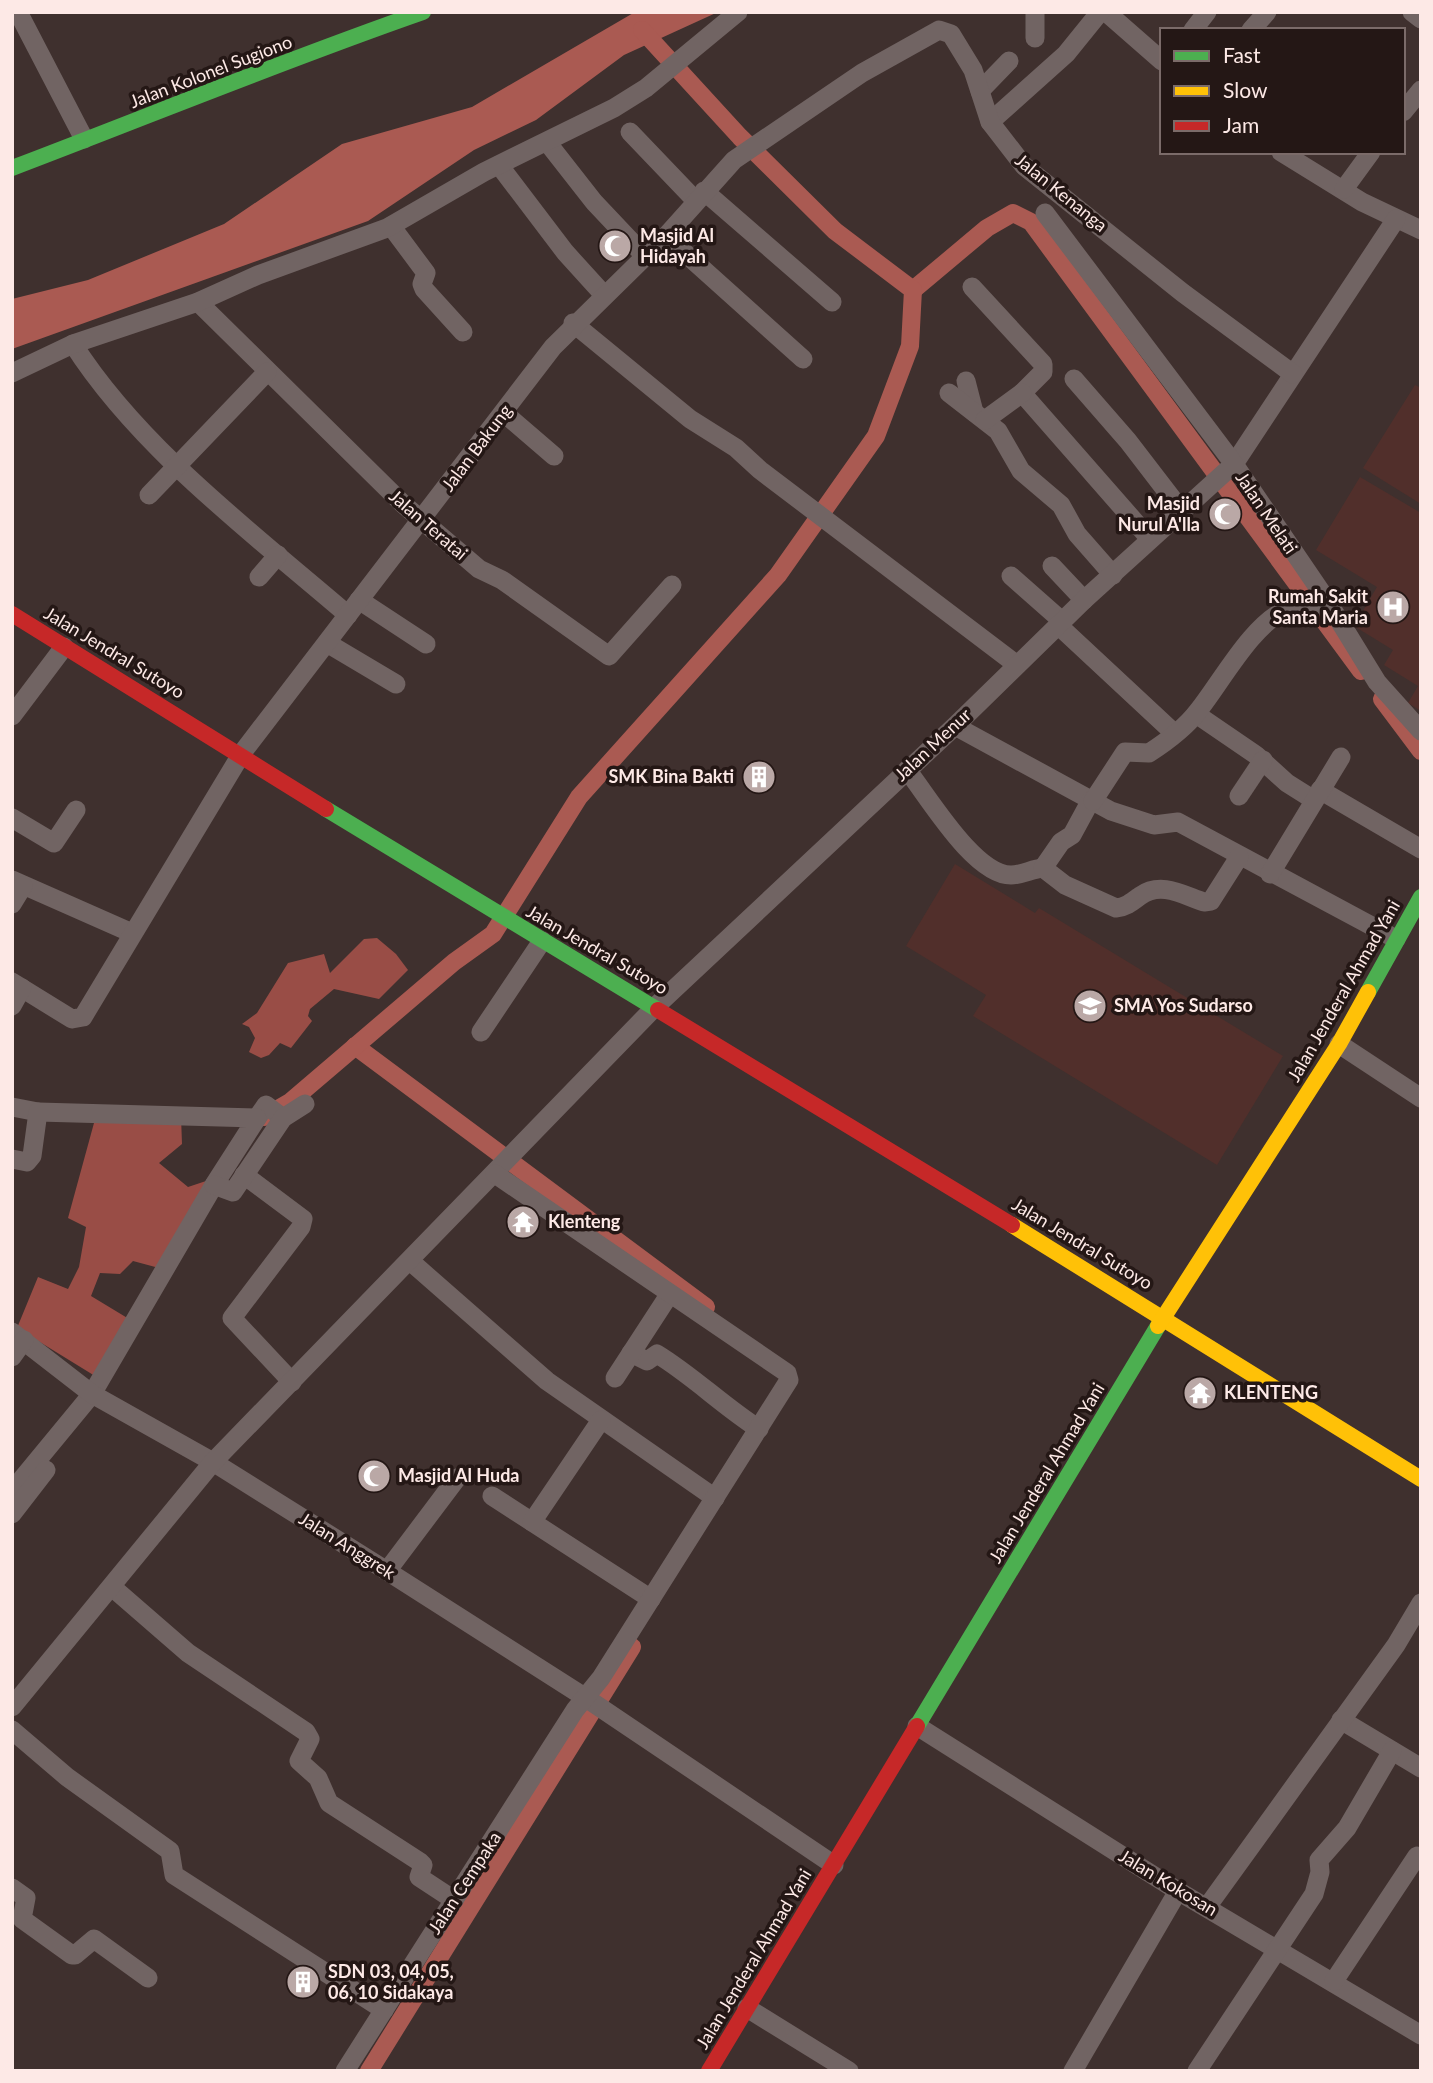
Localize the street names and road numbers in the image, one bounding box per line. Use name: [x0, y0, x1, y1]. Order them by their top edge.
street label: Jalan Kolonel Sugiono: [126, 30, 295, 112]
street label: Jalan Kenanga: [1011, 148, 1112, 236]
street label: Jalan Bakung: [436, 400, 516, 495]
street label: Jalan Melati: [1231, 467, 1302, 558]
street label: Jalan Teratai: [385, 484, 472, 564]
street label: Jalan Jendral Sutoyo: [40, 602, 189, 703]
street label: Jalan Menur: [889, 703, 975, 785]
street label: Jalan Jenderal Ahmad Yani: [1282, 896, 1404, 1085]
street label: Jalan Jendral Sutoyo: [523, 900, 672, 999]
street label: Jalan Jendral Sutoyo: [1008, 1193, 1157, 1294]
street label: Jalan Jenderal Ahmad Yani: [984, 1379, 1109, 1566]
street label: Jalan Anggrek: [295, 1507, 400, 1584]
street label: Jalan Cempaka: [423, 1827, 505, 1938]
street label: Jalan Kokosan: [1115, 1844, 1222, 1920]
street label: Jalan Jenderal Ahmad Yani: [691, 1865, 816, 2052]

